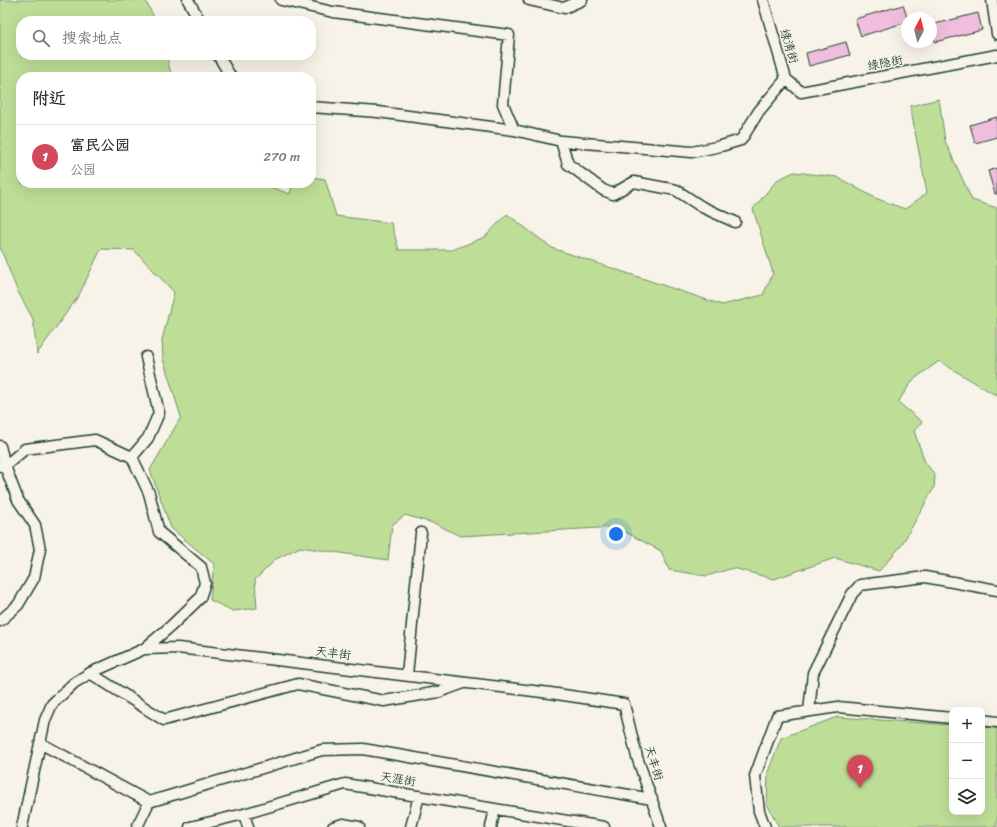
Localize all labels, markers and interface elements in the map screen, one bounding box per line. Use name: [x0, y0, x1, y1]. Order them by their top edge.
north arrow: [901, 12, 937, 48]
search box: [16, 16, 316, 60]
text: 搜索地点: [62, 25, 122, 51]
street label: 绿清街: [773, 26, 805, 66]
icon: search: [30, 27, 52, 49]
street label: 绿隐街: [865, 49, 905, 77]
text: 附近: [32, 83, 66, 113]
text: 富民公园: [70, 132, 130, 158]
text: 1: [42, 145, 48, 168]
text: 270 m: [263, 145, 300, 168]
text: 公园: [70, 158, 96, 181]
your location: [606, 524, 626, 544]
street label: 天丰街: [314, 640, 352, 666]
map controls: [949, 707, 985, 815]
button: +: [949, 707, 985, 743]
street label: 天丰街: [638, 742, 670, 784]
button: −: [949, 743, 985, 779]
pin: 1: [847, 755, 873, 788]
street label: 天涯街: [378, 765, 418, 793]
button: layers: [949, 779, 985, 815]

